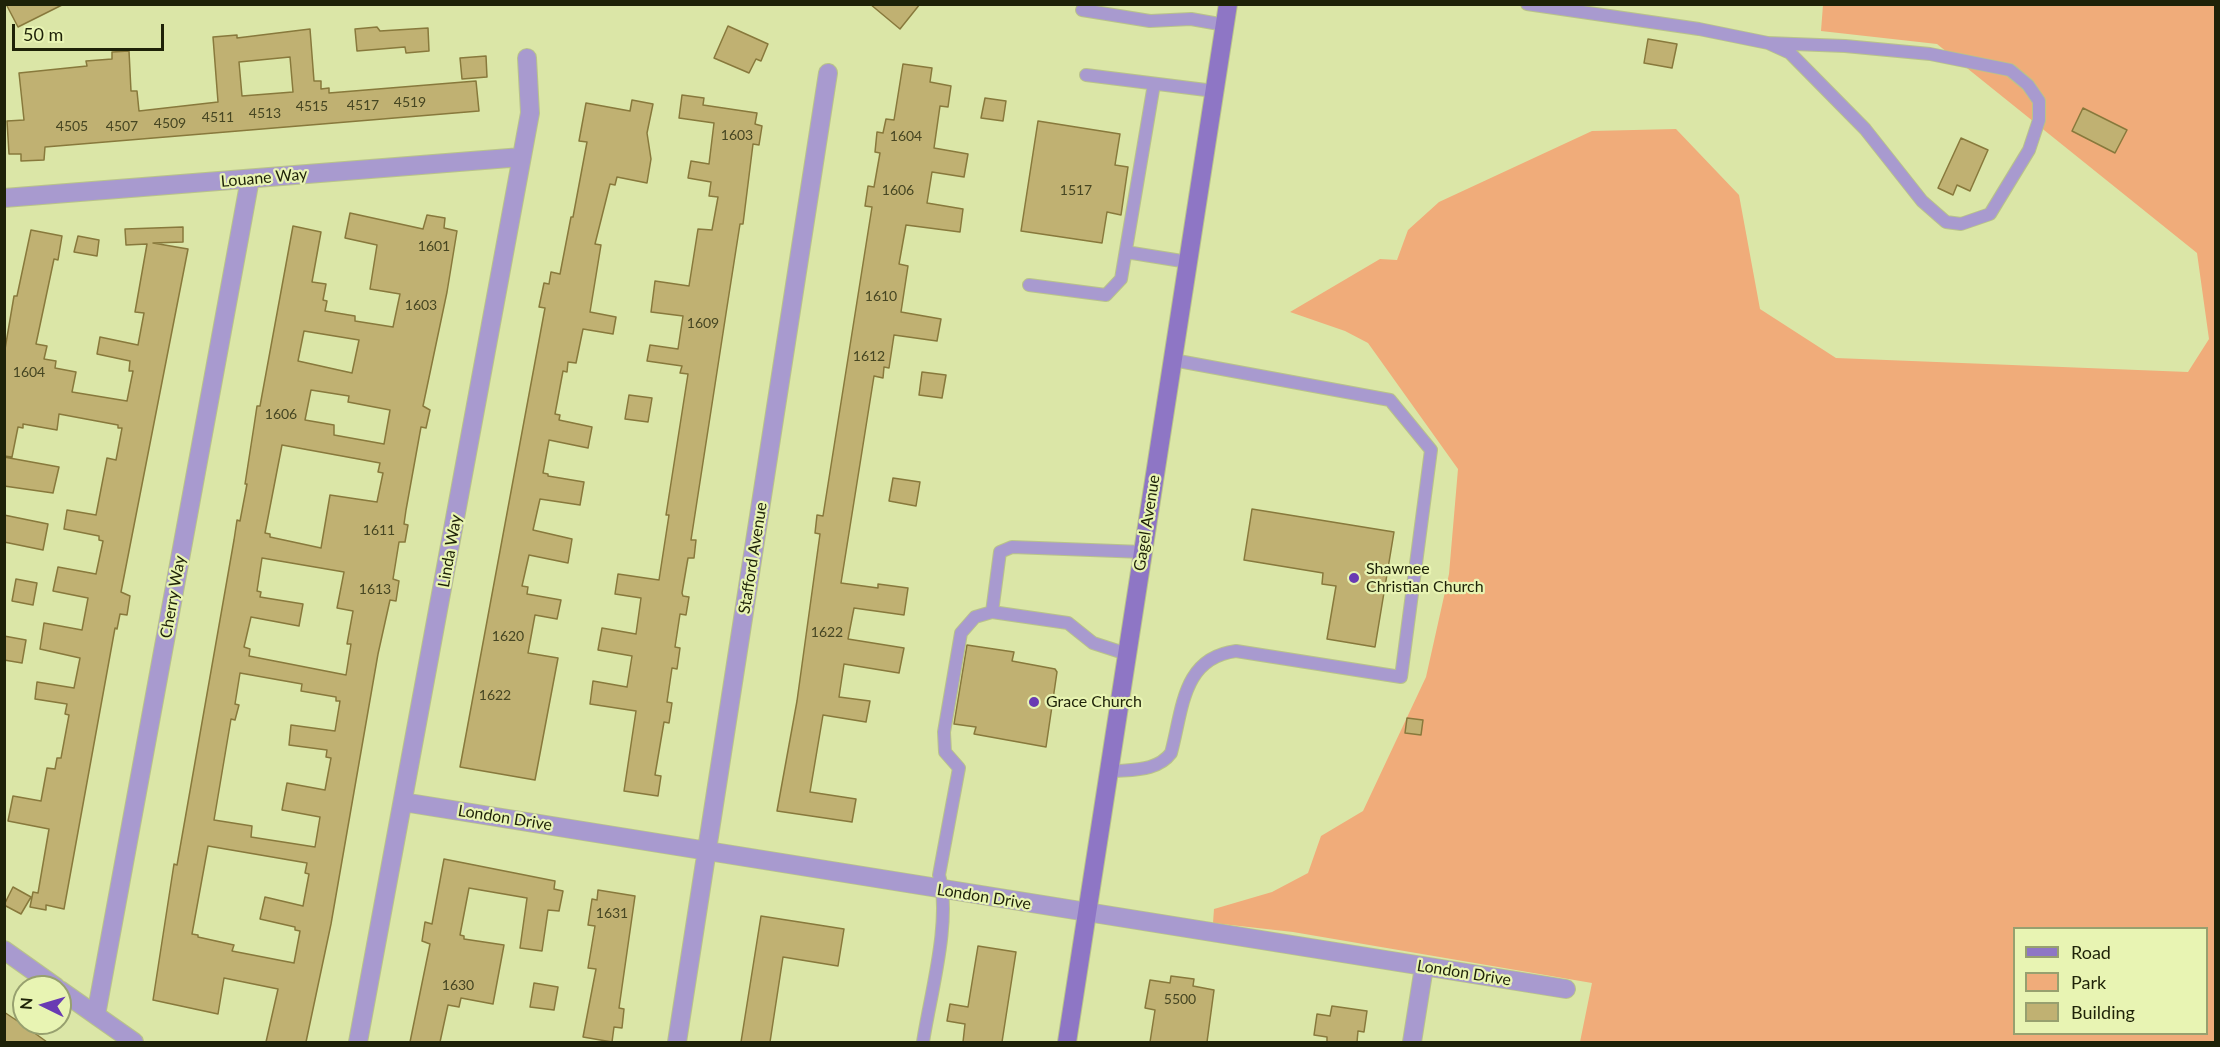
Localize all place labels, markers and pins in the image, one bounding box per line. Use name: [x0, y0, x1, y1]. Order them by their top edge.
place label: Shawnee Christian Church: [1366, 559, 1484, 597]
marker: Shawnee Christian Church: [1347, 571, 1361, 585]
place label: Grace Church: [1046, 692, 1142, 712]
marker: Grace Church: [1027, 695, 1041, 709]

